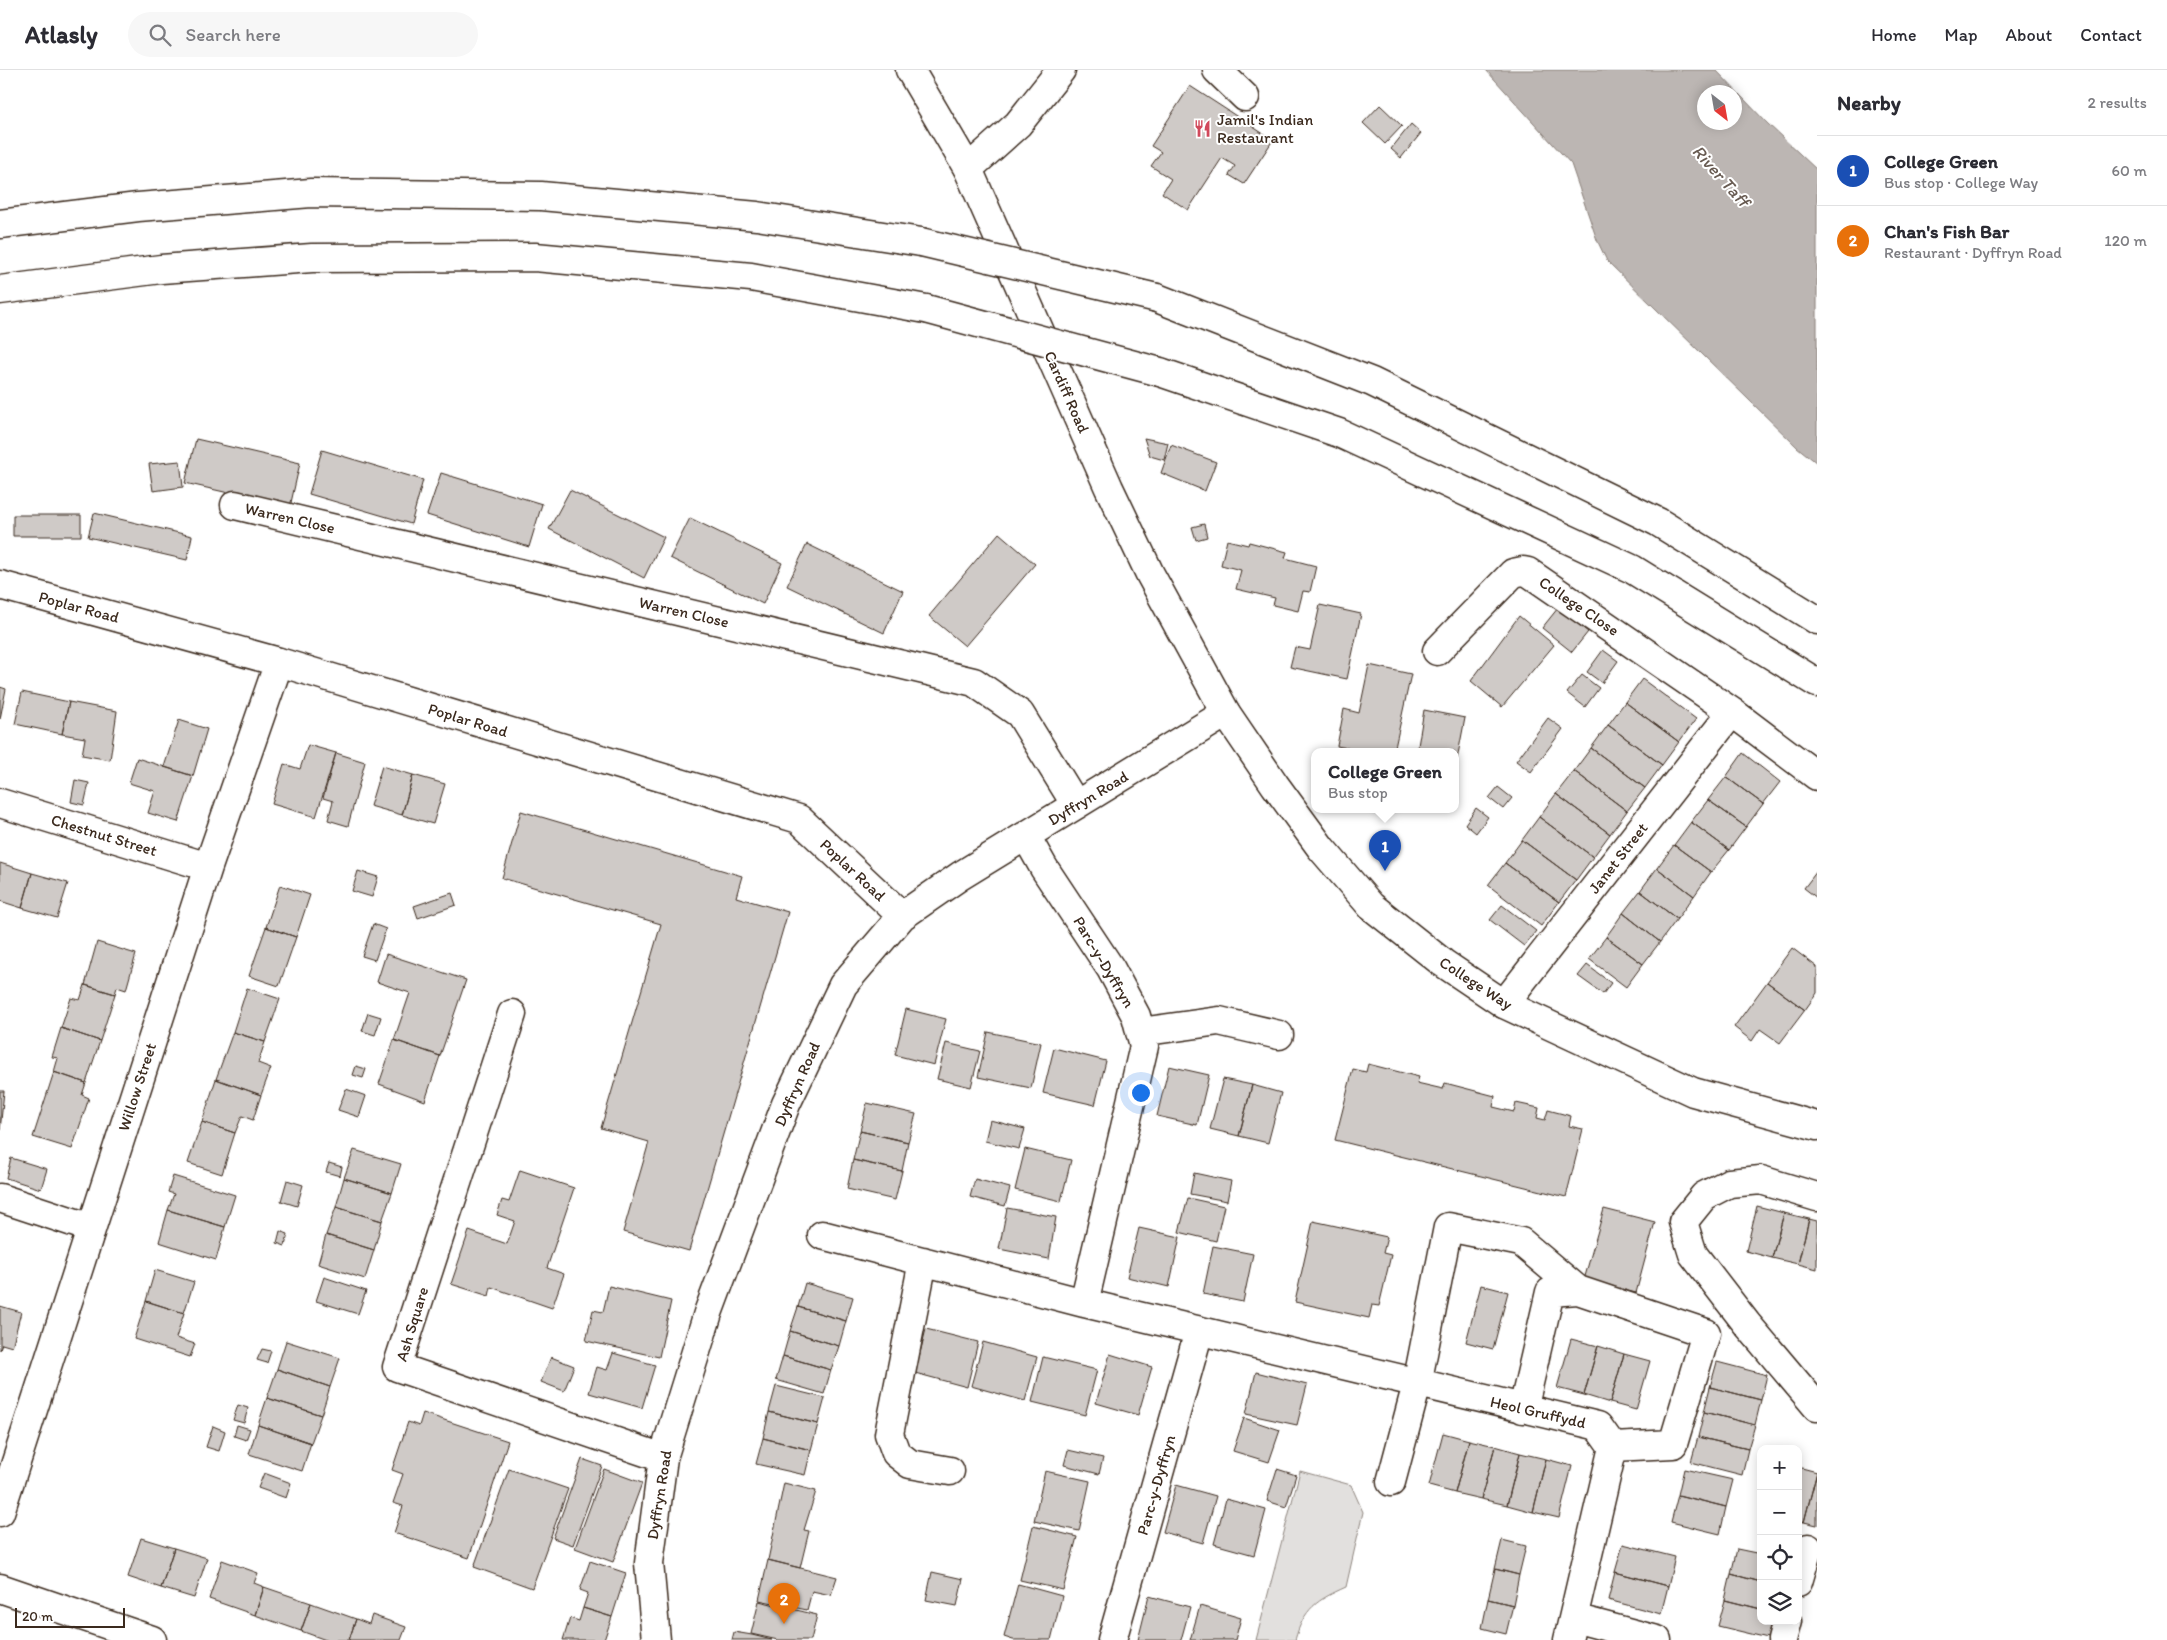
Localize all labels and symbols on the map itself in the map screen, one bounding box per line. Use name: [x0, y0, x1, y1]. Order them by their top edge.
north arrow: [1697, 85, 1742, 130]
place label: Jamil's Indian Restaurant: [1217, 110, 1313, 147]
restaurant icon: Jamil's Indian Restaurant: [1193, 118, 1213, 138]
water label: River Taff: [1687, 140, 1756, 214]
street label: Cardiff Road: [1040, 348, 1094, 436]
street label: Warren Close: [243, 498, 337, 538]
street label: College Close: [1535, 572, 1623, 640]
street label: Poplar Road: [37, 587, 122, 627]
street label: Warren Close: [637, 592, 731, 632]
street label: Poplar Road: [426, 699, 510, 741]
street label: Dyffryn Road: [1044, 766, 1132, 829]
street label: Chestnut Street: [49, 810, 159, 860]
street label: Janet Street: [1584, 819, 1652, 897]
pin: 1: [1369, 830, 1401, 871]
street label: Poplar Road: [816, 835, 890, 905]
street label: Parc-y-Dyffryn: [1069, 913, 1139, 1011]
street label: College Way: [1436, 952, 1517, 1014]
street label: Dyffryn Road: [770, 1039, 824, 1129]
street label: Willow Street: [114, 1040, 160, 1134]
your location: [1128, 1080, 1154, 1106]
street label: Ash Square: [392, 1284, 432, 1364]
street label: Heol Gruffydd: [1488, 1392, 1588, 1432]
street label: Parc-y-Dyffryn: [1133, 1433, 1179, 1537]
street label: Dyffryn Road: [643, 1449, 675, 1541]
pin: 2: [768, 1583, 800, 1624]
scale bar: [15, 1605, 125, 1628]

